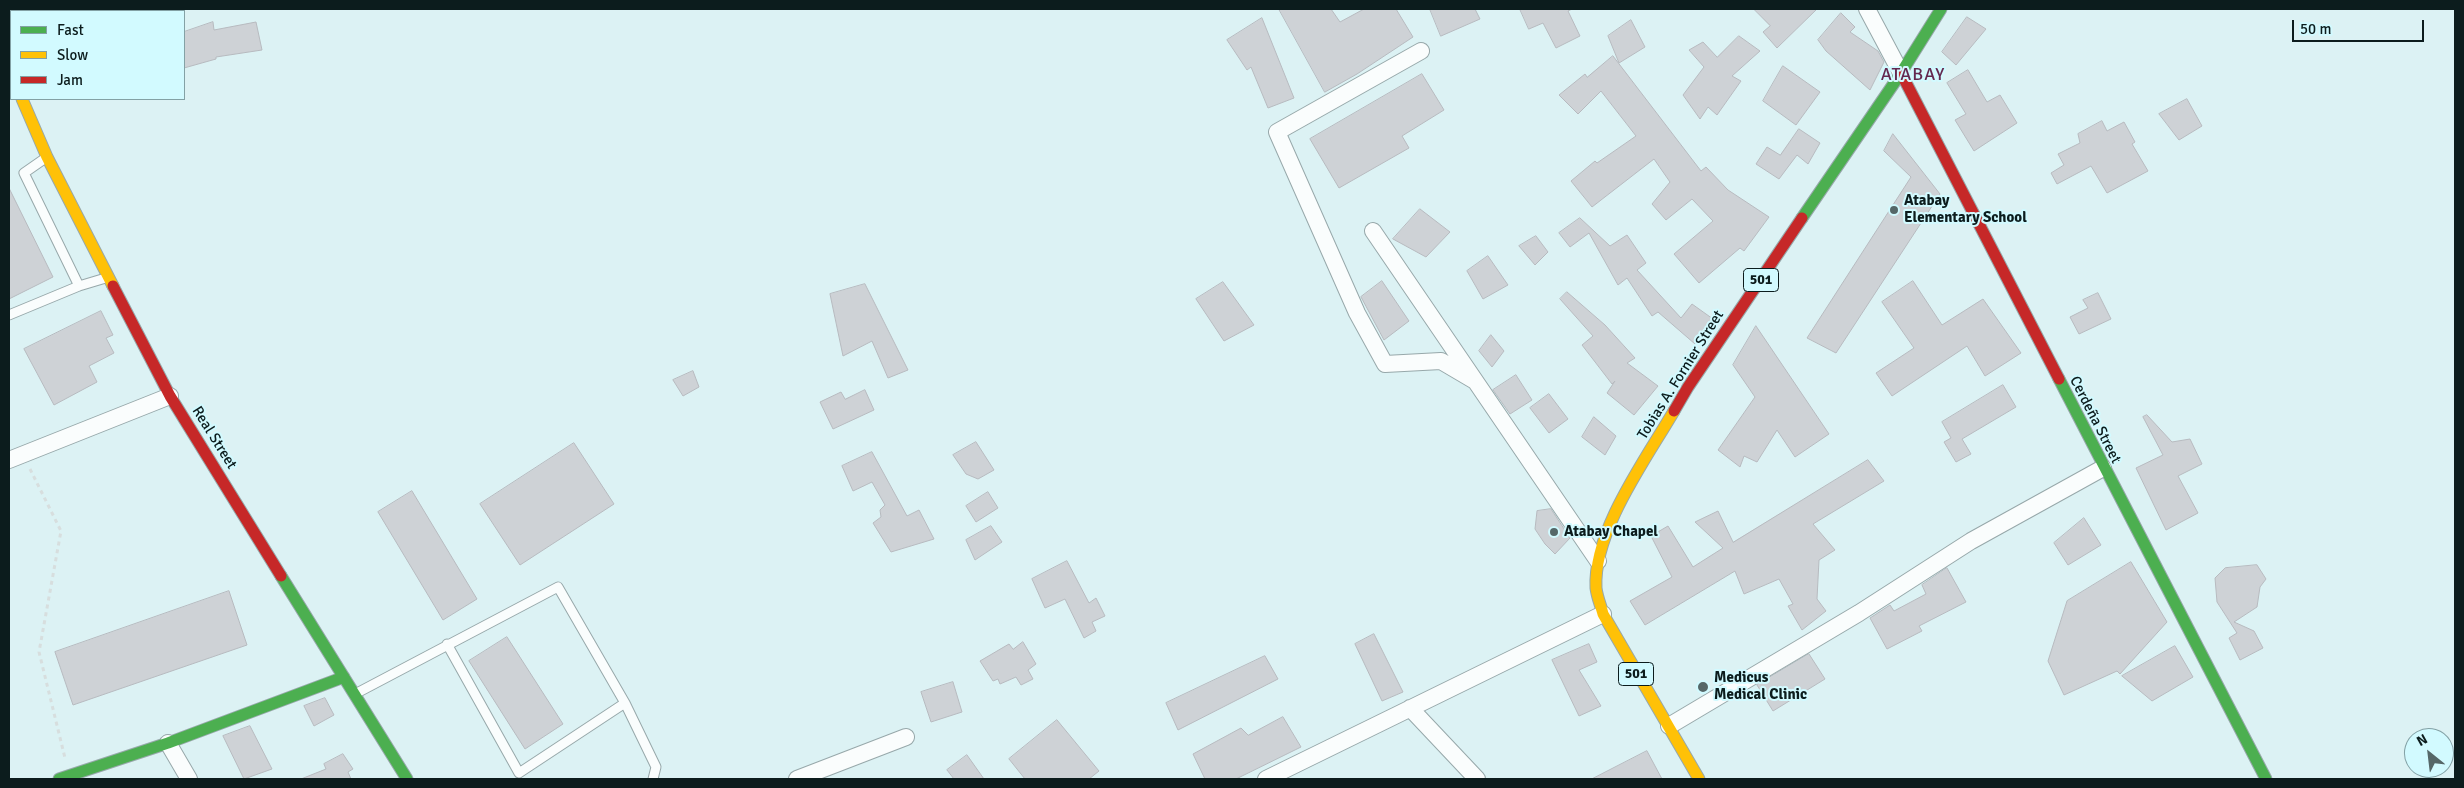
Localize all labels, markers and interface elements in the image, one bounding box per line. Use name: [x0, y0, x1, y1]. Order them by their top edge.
legend: [10, 10, 185, 100]
scale bar: [2294, 10, 2426, 42]
text: 50 m: [2300, 20, 2331, 38]
text: Fast: [57, 21, 84, 39]
text: Slow: [57, 46, 88, 64]
district label: ATABAY: [1880, 64, 1946, 86]
text: Jam: [57, 71, 83, 89]
place label: Atabay Elementary School: [1904, 192, 2027, 227]
marker: Atabay Elementary School: [1888, 204, 1900, 216]
road number: 501: [1744, 268, 1778, 292]
street label: Tobias A. Fornier Street: [1634, 307, 1728, 443]
street label: Cerdeña Street: [2065, 373, 2125, 467]
street label: Real Street: [188, 403, 240, 473]
place label: Atabay Chapel: [1564, 523, 1658, 541]
marker: Atabay Chapel: [1548, 526, 1560, 538]
road number: 501: [1618, 662, 1654, 686]
place label: Medicus Medical Clinic: [1714, 669, 1807, 704]
marker: Medicus Medical Clinic: [1696, 680, 1710, 694]
north arrow: [2404, 728, 2454, 778]
text: N: [2414, 731, 2430, 750]

